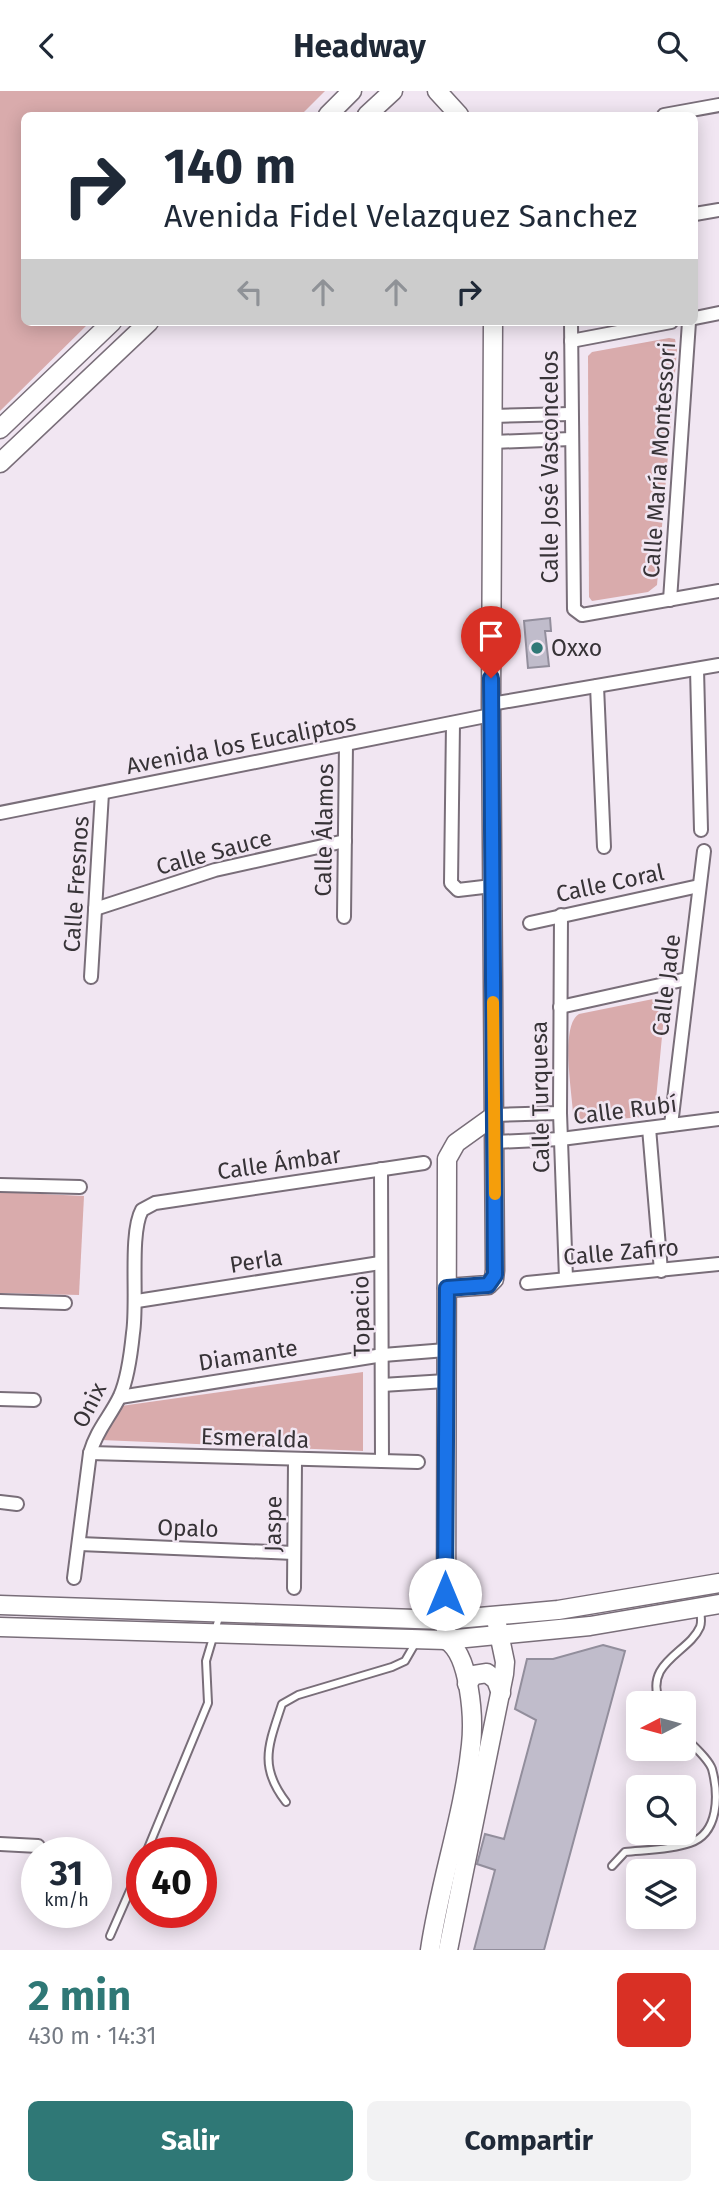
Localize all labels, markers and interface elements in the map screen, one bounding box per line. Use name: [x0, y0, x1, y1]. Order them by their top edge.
icon: back: [28, 27, 66, 65]
text: Headway: [293, 27, 426, 65]
icon: search: [653, 27, 691, 65]
text: 140 m: [164, 137, 296, 196]
icon: right: [49, 140, 140, 231]
text: Avenida Fidel Velazquez Sanchez: [164, 197, 637, 235]
icon: left: [231, 273, 269, 311]
icon: ahead: [304, 273, 342, 311]
icon: ahead: [377, 273, 415, 311]
icon: right: [450, 273, 488, 311]
street label: Calle María Montessori: [637, 341, 681, 579]
street label: Calle José Vasconcelos: [536, 351, 564, 583]
pin: [461, 606, 521, 678]
icon: arrive: [472, 617, 510, 655]
place label: Oxxo: [551, 634, 602, 662]
marker: Oxxo: [529, 640, 545, 656]
street label: Avenida los Eucaliptos: [124, 708, 358, 780]
street label: Calle Álamos: [308, 763, 339, 897]
street label: Calle Fresnos: [57, 815, 95, 953]
street label: Calle Sauce: [153, 823, 275, 881]
street label: Calle Coral: [553, 858, 667, 908]
street label: Calle Jade: [646, 932, 686, 1038]
street label: Calle Turquesa: [525, 1021, 555, 1173]
street label: Calle Rubí: [571, 1090, 679, 1130]
street label: Calle Ámbar: [215, 1139, 343, 1186]
street label: Calle Zafiro: [562, 1233, 680, 1271]
street label: Perla: [228, 1243, 284, 1279]
street label: Topacio: [346, 1275, 376, 1357]
street label: Diamante: [196, 1333, 300, 1377]
street label: Onix: [66, 1377, 113, 1432]
street label: Esmeralda: [200, 1422, 310, 1454]
street label: Jaspe: [259, 1496, 287, 1552]
street label: Opalo: [157, 1513, 219, 1543]
position arrow: [408, 1557, 482, 1631]
north arrow: [626, 1691, 696, 1761]
map controls: [626, 1691, 696, 1929]
button: search: [626, 1775, 696, 1845]
speed limit sign: 40: [126, 1837, 217, 1928]
text: 31: [50, 1852, 83, 1894]
button: layers: [626, 1859, 696, 1929]
text: km/h: [44, 1889, 89, 1911]
text: 2 min: [28, 1971, 131, 2021]
button: close: [617, 1973, 691, 2047]
text: 430 m · 14:31: [28, 2022, 156, 2050]
button: Salir: [28, 2101, 353, 2181]
button: Compartir: [367, 2101, 691, 2181]

